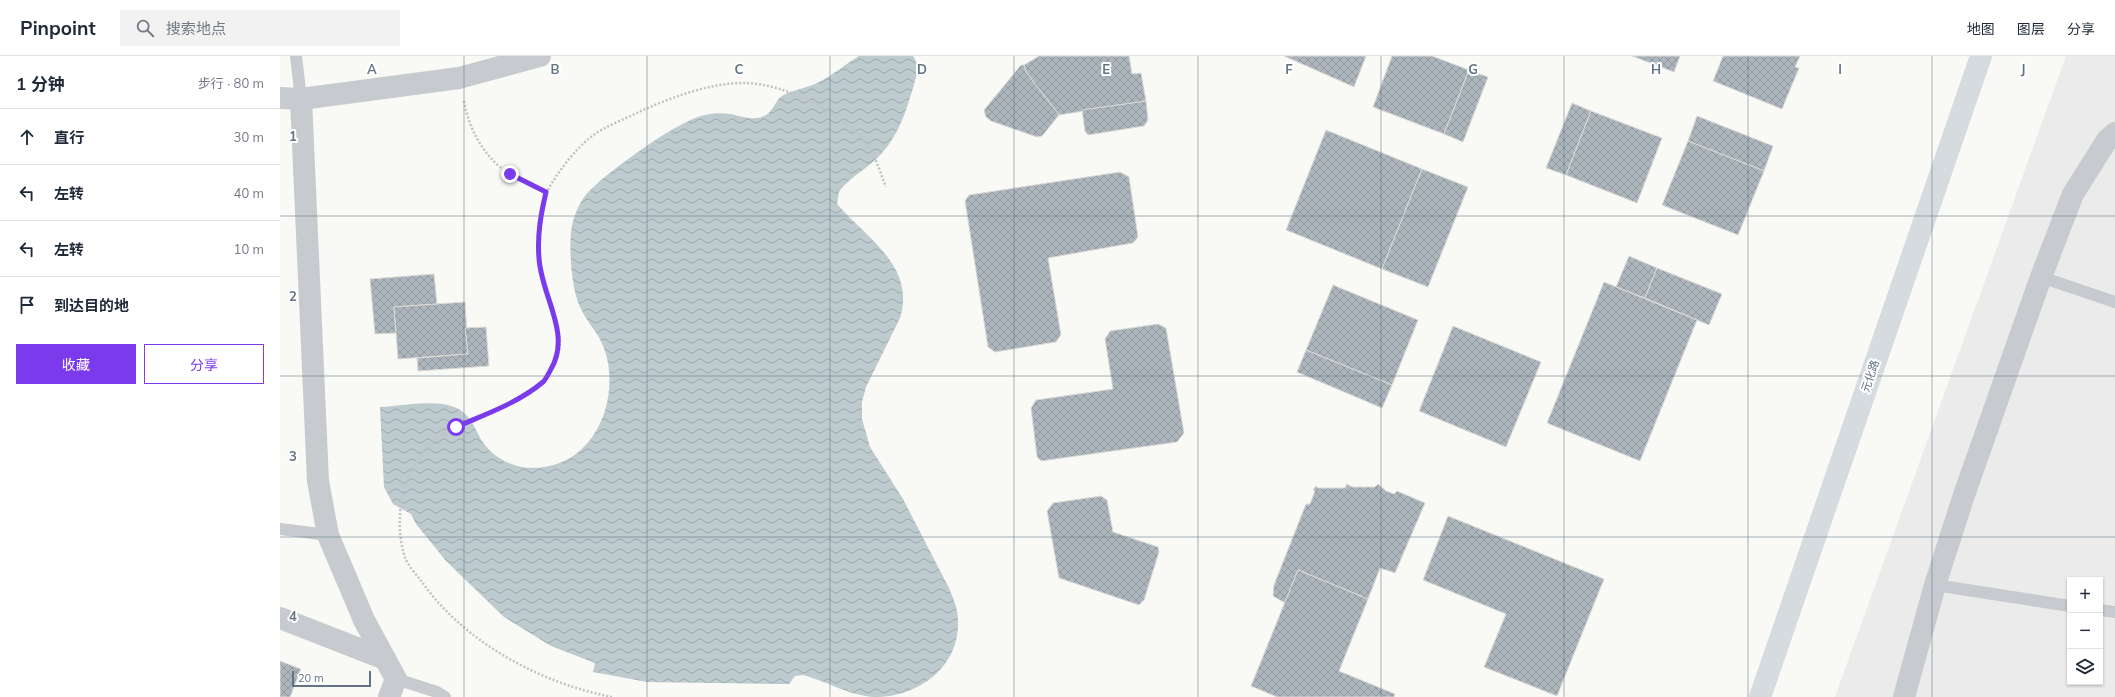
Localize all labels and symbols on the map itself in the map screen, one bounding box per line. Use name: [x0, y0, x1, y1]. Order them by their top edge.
text: A: [367, 61, 377, 77]
text: B: [551, 61, 560, 77]
text: C: [735, 61, 744, 77]
text: D: [917, 61, 927, 77]
text: E: [1102, 61, 1110, 77]
text: F: [1285, 61, 1293, 77]
text: G: [1468, 61, 1478, 77]
text: H: [1651, 61, 1661, 77]
text: I: [1838, 61, 1842, 77]
text: J: [2021, 61, 2025, 77]
text: 1: [289, 128, 297, 144]
route end: [501, 165, 519, 183]
text: 2: [289, 288, 297, 304]
street label: 元化路: [1858, 358, 1882, 394]
route start: [447, 418, 465, 436]
text: 3: [289, 448, 297, 464]
text: 4: [289, 608, 297, 624]
scale bar: [292, 669, 371, 688]

